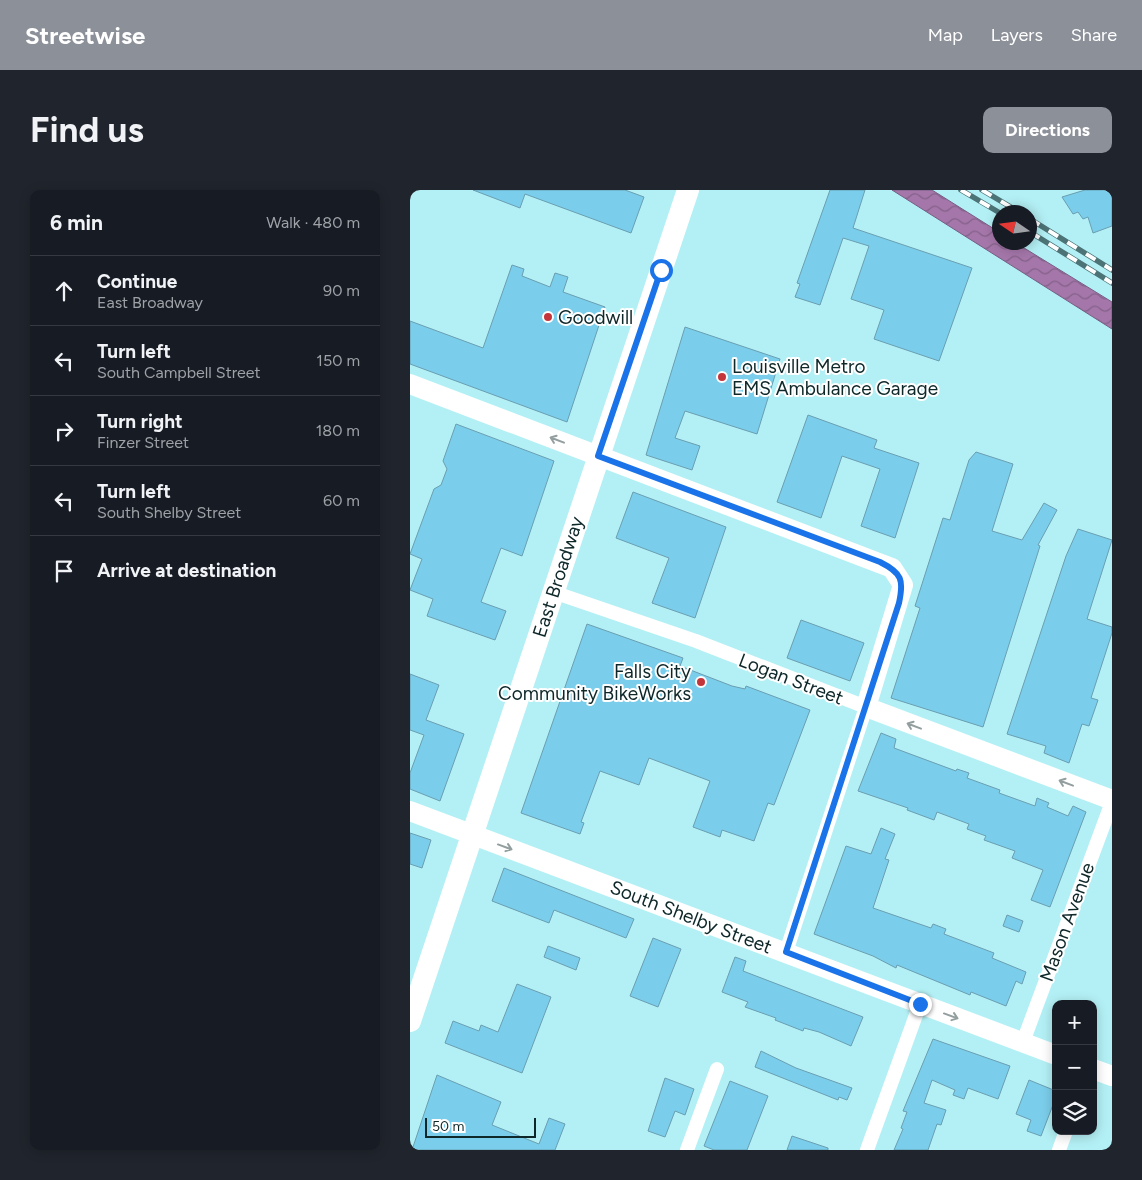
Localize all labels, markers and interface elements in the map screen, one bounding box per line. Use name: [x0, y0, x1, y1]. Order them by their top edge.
text: Streetwise: [25, 21, 145, 50]
text: Map: [928, 24, 963, 46]
text: Layers: [991, 24, 1043, 46]
text: Share: [1071, 24, 1117, 46]
button: Directions: [983, 107, 1112, 153]
text: Find us: [30, 109, 144, 151]
north arrow: [992, 205, 1037, 250]
text: 6 min: [50, 210, 103, 235]
text: Walk · 480 m: [266, 213, 360, 232]
route start: [650, 259, 673, 282]
text: Continue: [97, 270, 177, 293]
icon: ahead: [50, 277, 78, 305]
text: 90 m: [323, 281, 360, 300]
text: East Broadway: [97, 293, 203, 312]
place label: Goodwill: [558, 306, 633, 329]
marker: Goodwill: [542, 311, 554, 323]
text: Turn left: [97, 340, 171, 363]
icon: left: [50, 347, 78, 375]
text: 150 m: [316, 351, 360, 370]
place label: Louisville Metro EMS Ambulance Garage: [732, 355, 938, 400]
text: South Campbell Street: [97, 363, 261, 382]
marker: Louisville Metro EMS Ambulance Garage: [716, 371, 728, 383]
text: Turn right: [97, 410, 183, 433]
icon: right: [50, 417, 78, 445]
text: 180 m: [316, 421, 360, 440]
text: Finzer Street: [97, 433, 189, 452]
one-way arrow: [550, 435, 565, 444]
text: Turn left: [97, 480, 171, 503]
icon: left: [50, 487, 78, 515]
text: 60 m: [323, 491, 360, 510]
text: South Shelby Street: [97, 503, 241, 522]
street label: East Broadway: [528, 514, 588, 640]
icon: arrive: [50, 557, 78, 585]
text: Arrive at destination: [97, 559, 276, 582]
street label: Logan Street: [735, 649, 847, 709]
place label: Falls City Community BikeWorks: [498, 660, 691, 705]
marker: Falls City Community BikeWorks: [695, 676, 707, 688]
one-way arrow: [907, 721, 922, 730]
one-way arrow: [1059, 778, 1074, 787]
one-way arrow: [496, 843, 512, 852]
street label: Mason Avenue: [1035, 859, 1099, 985]
street label: South Shelby Street: [607, 876, 775, 958]
route end: [909, 993, 932, 1016]
map controls: [1052, 1000, 1097, 1135]
button: +: [1052, 1000, 1097, 1045]
one-way arrow: [943, 1012, 959, 1021]
button: −: [1052, 1045, 1097, 1090]
button: layers: [1052, 1090, 1097, 1135]
scale bar: [425, 1115, 536, 1138]
text: 50 m: [432, 1118, 464, 1135]

